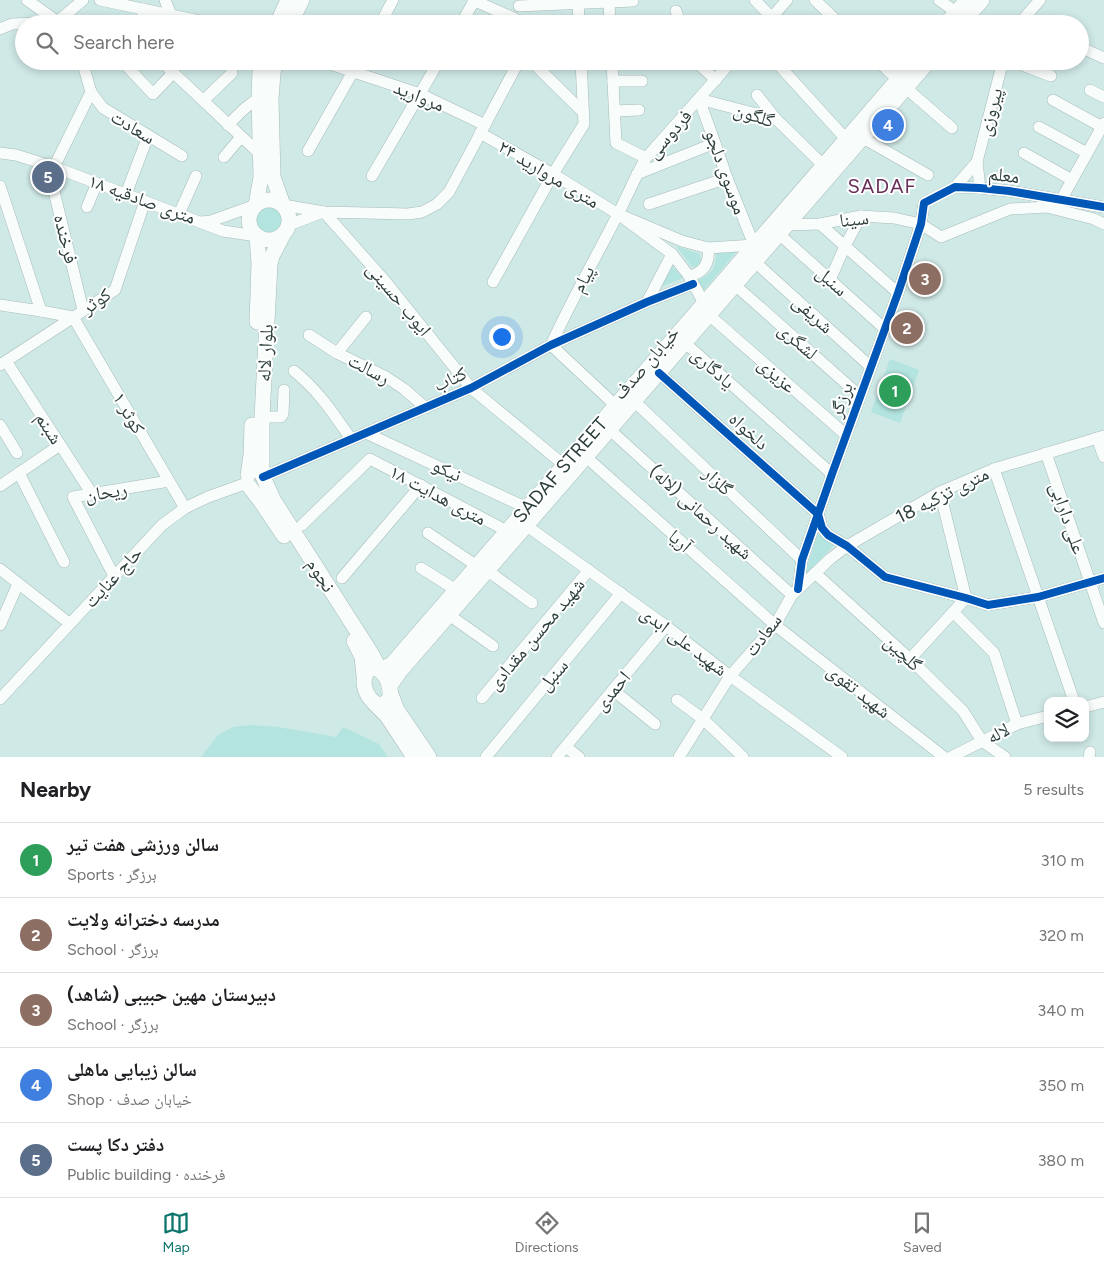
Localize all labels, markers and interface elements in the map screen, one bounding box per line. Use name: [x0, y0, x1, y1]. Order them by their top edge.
search box: [15, 15, 1089, 70]
icon: search: [33, 29, 61, 57]
text: Search here: [73, 31, 175, 54]
street label: مروارید: [390, 75, 448, 117]
street label: پیروزی: [973, 85, 1008, 139]
street label: گلگون: [731, 98, 777, 132]
street label: سعادت: [107, 105, 159, 149]
street label: فردوسی: [641, 105, 697, 163]
pin: 4: [872, 106, 904, 144]
street label: موسوی دلجو: [700, 126, 752, 218]
street label: ۲۴ متری مروارید: [494, 135, 604, 213]
pin: 5: [32, 158, 64, 196]
street label: معلم: [987, 162, 1021, 189]
street label: ۱۸ متری صادقیه: [85, 169, 199, 229]
district label: SADAF: [848, 174, 916, 198]
street label: سینا: [838, 206, 870, 232]
street label: فرخنده: [49, 212, 83, 266]
street label: ایوب حسینی: [361, 257, 437, 341]
pin: 3: [909, 260, 941, 298]
street label: پیام: [566, 261, 601, 297]
street label: سنبل: [811, 261, 853, 301]
street label: کوثر: [76, 283, 115, 320]
street label: شریفی: [788, 290, 838, 338]
pin: 2: [891, 309, 923, 347]
street label: لشگری: [774, 318, 822, 364]
street label: خیابان صدف: [608, 322, 684, 404]
street label: بلوار لاله: [252, 324, 278, 382]
your location: [489, 324, 515, 350]
street label: یادگاری: [686, 342, 740, 394]
street label: رسالت: [344, 348, 394, 390]
street label: عزیزی: [753, 352, 801, 398]
street label: کتاب: [430, 361, 470, 397]
pin: 1: [879, 372, 911, 410]
street label: برزگر: [824, 379, 858, 422]
street label: کوثر ۱: [108, 388, 150, 438]
street label: دلخواه: [724, 407, 774, 455]
street label: شبنم: [29, 408, 68, 449]
street label: SADAF STREET: [508, 412, 612, 528]
street label: نیکو: [429, 453, 465, 487]
street label: ۱۸ متری هدایت: [386, 460, 490, 530]
street label: شهید رحمانی (لاله): [645, 460, 757, 564]
street label: گلزار: [698, 461, 738, 500]
street label: 18 متری تزکیه: [892, 462, 992, 528]
street label: ریحان: [83, 477, 129, 507]
street label: علی دارابی: [1045, 479, 1091, 557]
street label: آریا: [664, 525, 697, 558]
street label: حاج عنایت: [79, 541, 147, 613]
street label: نجوم: [300, 554, 340, 597]
street label: شهید محسن مقدادی: [482, 573, 590, 695]
street label: شهید علی ابدی: [636, 601, 732, 681]
street label: سعادت: [739, 609, 787, 661]
street label: گلچین: [879, 630, 927, 676]
street label: سنبل: [533, 654, 573, 696]
street label: شهید تقوی: [822, 659, 896, 723]
street label: احمدی: [589, 666, 635, 716]
map controls: [1044, 697, 1089, 742]
button: layers: [1044, 697, 1089, 742]
street label: لاله: [983, 718, 1013, 748]
text: Nearby: [20, 777, 91, 802]
text: 5 results: [1023, 780, 1084, 799]
text: سالن ورزشی هفت تیر: [67, 833, 219, 856]
text: 1: [33, 851, 39, 870]
text: 310 m: [1041, 851, 1084, 870]
text: Sports · برزگر: [67, 865, 157, 884]
text: مدرسه دخترانه ولایت: [67, 908, 220, 931]
text: 2: [31, 926, 41, 945]
text: 320 m: [1039, 926, 1084, 945]
text: School · برزگر: [67, 940, 159, 959]
text: دبیرستان مهین حبیبی (شاهد): [67, 983, 276, 1006]
text: 3: [32, 1001, 40, 1020]
text: 340 m: [1038, 1001, 1084, 1020]
text: School · برزگر: [67, 1015, 159, 1034]
text: سالن زیبایی ماهلی: [67, 1058, 197, 1081]
text: 4: [31, 1076, 41, 1095]
text: 350 m: [1038, 1076, 1084, 1095]
text: Shop · خیابان صدف: [67, 1090, 192, 1109]
text: دفتر دکا پست: [67, 1133, 164, 1156]
text: 5: [31, 1151, 41, 1170]
text: 380 m: [1038, 1151, 1084, 1170]
text: Public building · فرخنده: [67, 1165, 225, 1184]
tab: Map: [162, 1209, 190, 1256]
tab: Directions: [515, 1209, 579, 1256]
tab: Saved: [903, 1209, 942, 1256]

